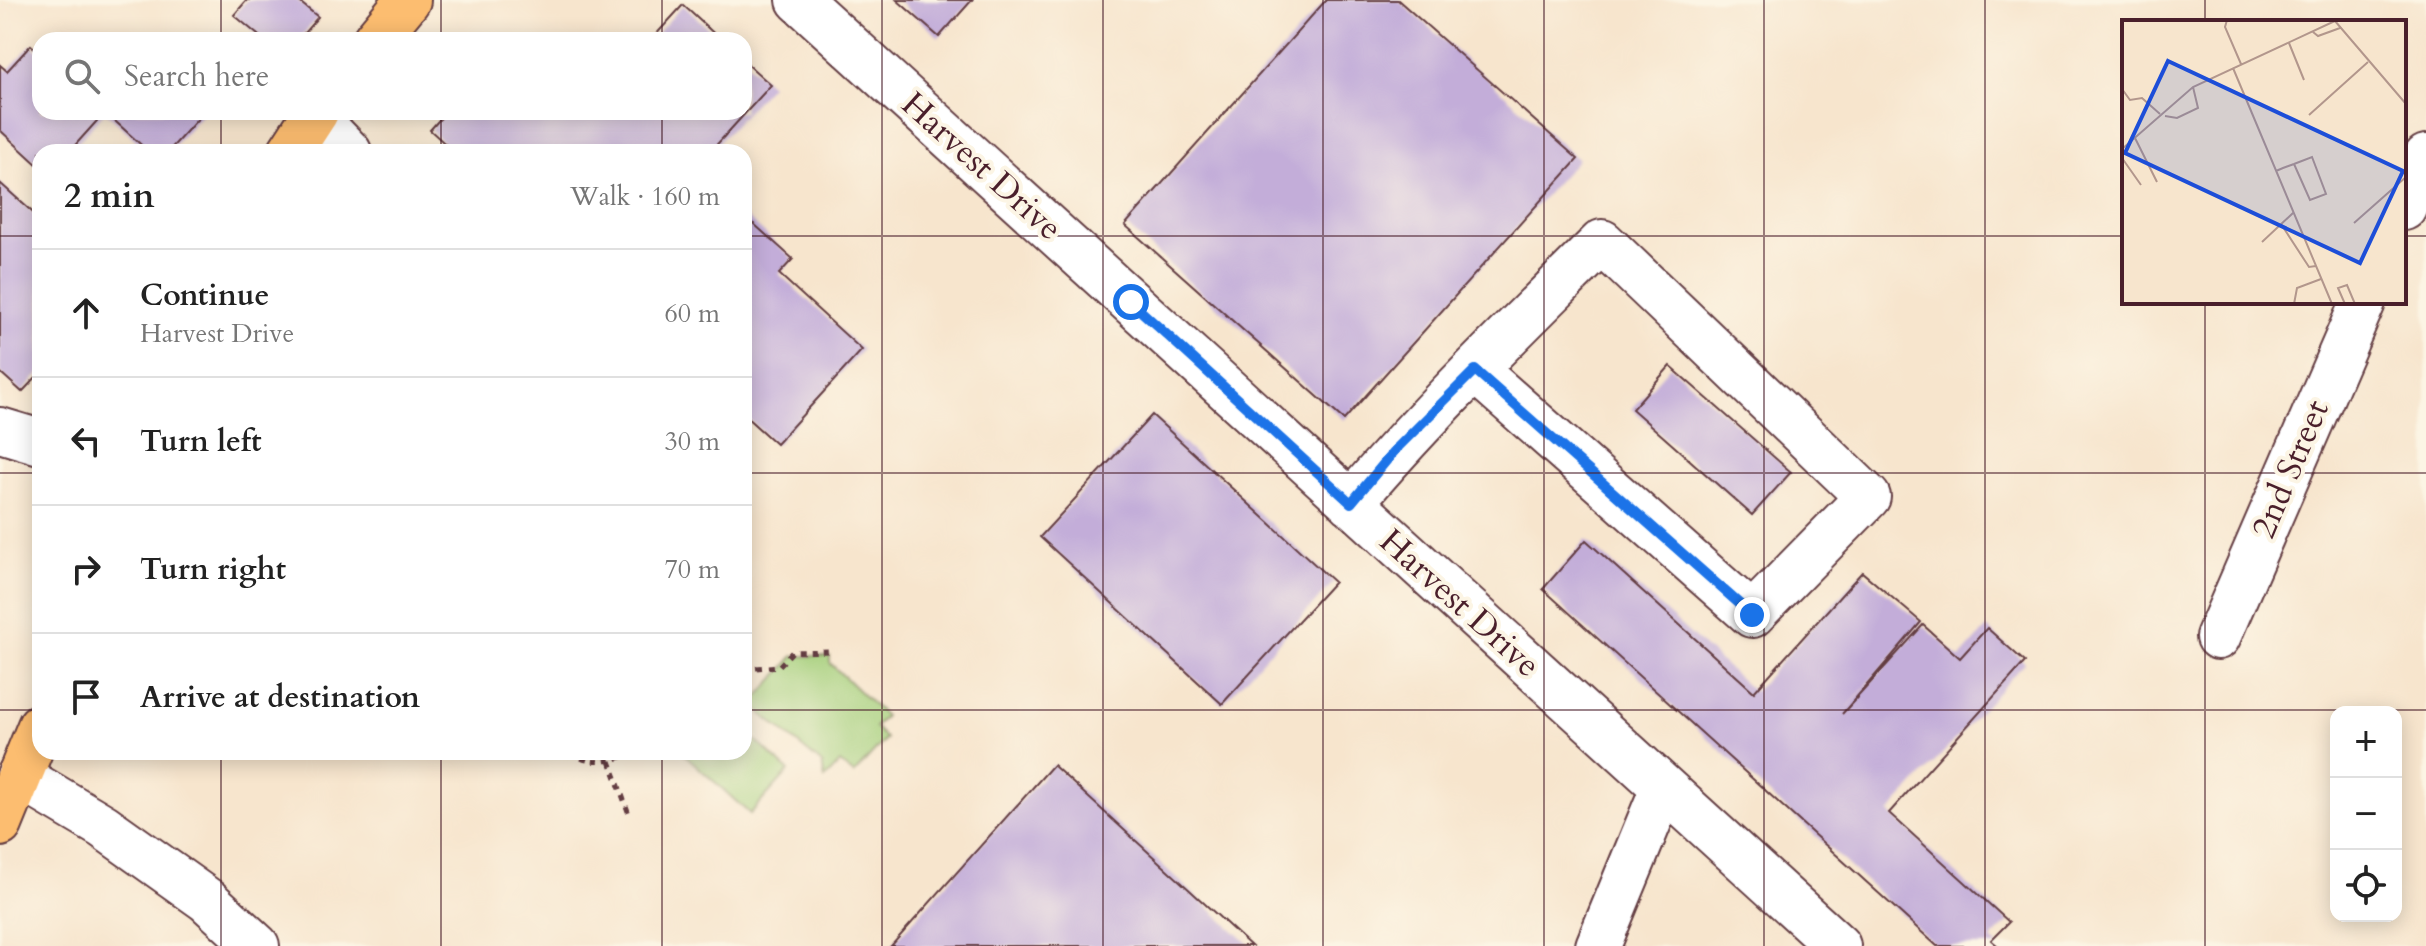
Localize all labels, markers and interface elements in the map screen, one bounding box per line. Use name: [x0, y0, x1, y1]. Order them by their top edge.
inset map: [2122, 20, 2406, 304]
search box: [32, 32, 752, 120]
icon: search: [60, 54, 104, 98]
text: Search here: [124, 56, 269, 97]
street label: Harvest Drive: [892, 81, 1072, 251]
text: 2 min: [64, 173, 155, 219]
text: Walk · 160 m: [570, 179, 720, 214]
text: Continue: [140, 275, 269, 316]
route start: [1113, 284, 1149, 320]
icon: ahead: [64, 291, 108, 335]
text: 60 m: [664, 296, 720, 331]
text: Harvest Drive: [140, 316, 294, 351]
street label: 2nd Street: [2240, 393, 2340, 545]
icon: left: [64, 419, 108, 463]
text: Turn left: [140, 421, 262, 462]
text: 30 m: [664, 424, 720, 459]
street label: Harvest Drive: [1370, 518, 1550, 688]
icon: right: [64, 547, 108, 591]
text: Turn right: [140, 549, 286, 590]
text: 70 m: [664, 552, 720, 587]
route end: [1734, 597, 1770, 633]
icon: arrive: [64, 675, 108, 719]
text: Arrive at destination: [140, 677, 420, 718]
map controls: [2330, 706, 2402, 922]
button: +: [2330, 706, 2402, 778]
button: −: [2330, 778, 2402, 850]
button: locate: [2330, 850, 2402, 922]

